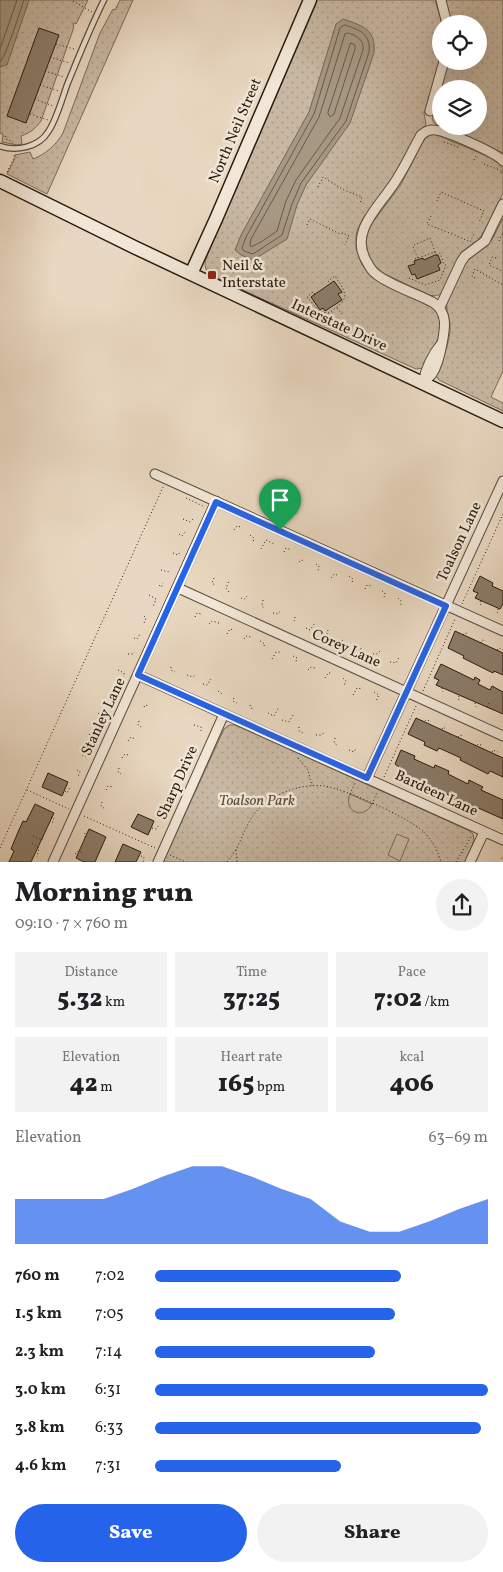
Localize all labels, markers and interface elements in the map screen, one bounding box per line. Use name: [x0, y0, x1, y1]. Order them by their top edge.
map controls: [432, 15, 487, 135]
button: locate: [432, 15, 487, 70]
street label: North Neil Street: [204, 75, 268, 187]
button: layers: [432, 80, 487, 135]
place label: Neil & Interstate: [222, 256, 286, 294]
marker: Neil & Interstate: [206, 269, 218, 281]
street label: Interstate Drive: [288, 295, 390, 357]
pin: [259, 479, 301, 530]
icon: arrive: [266, 486, 294, 514]
street label: Toalson Lane: [432, 499, 488, 585]
street label: Corey Lane: [308, 624, 384, 674]
street label: Stanley Lane: [77, 674, 131, 760]
street label: Sharp Drive: [152, 743, 204, 823]
street label: Bardeen Lane: [391, 766, 481, 822]
park label: Toalson Park: [219, 791, 295, 812]
text: Morning run: [15, 874, 193, 913]
button: share: [436, 879, 488, 931]
text: 09:10 · 7 × 760 m: [15, 913, 128, 935]
text: Distance: [64, 963, 118, 982]
text: Time: [236, 963, 267, 982]
text: Pace: [398, 963, 426, 982]
text: 5.32: [57, 982, 102, 1017]
text: 37:25: [223, 982, 280, 1017]
text: 7:02: [374, 982, 422, 1017]
text: km: [102, 993, 125, 1012]
text: /km: [422, 993, 450, 1012]
text: Elevation: [62, 1048, 120, 1067]
text: Heart rate: [221, 1048, 282, 1067]
text: kcal: [399, 1048, 424, 1067]
text: 42: [70, 1067, 98, 1102]
text: 165: [218, 1067, 254, 1102]
text: 406: [390, 1067, 434, 1102]
text: m: [98, 1078, 113, 1097]
text: bpm: [254, 1078, 285, 1097]
text: Elevation: [15, 1127, 82, 1149]
text: 63–69 m: [429, 1127, 488, 1149]
text: 760 m: [15, 1265, 60, 1287]
text: 7:02: [95, 1265, 125, 1287]
text: 1.5 km: [15, 1303, 62, 1325]
text: 7:05: [95, 1303, 124, 1325]
text: 2.3 km: [15, 1341, 64, 1363]
text: 7:14: [95, 1341, 122, 1363]
text: 3.0 km: [15, 1379, 66, 1401]
text: 6:31: [95, 1379, 121, 1401]
text: 3.8 km: [15, 1417, 65, 1439]
text: 6:33: [95, 1417, 123, 1439]
text: 4.6 km: [15, 1455, 66, 1477]
text: 7:31: [95, 1455, 121, 1477]
button: Save: [15, 1504, 247, 1562]
button: Share: [257, 1504, 488, 1562]

